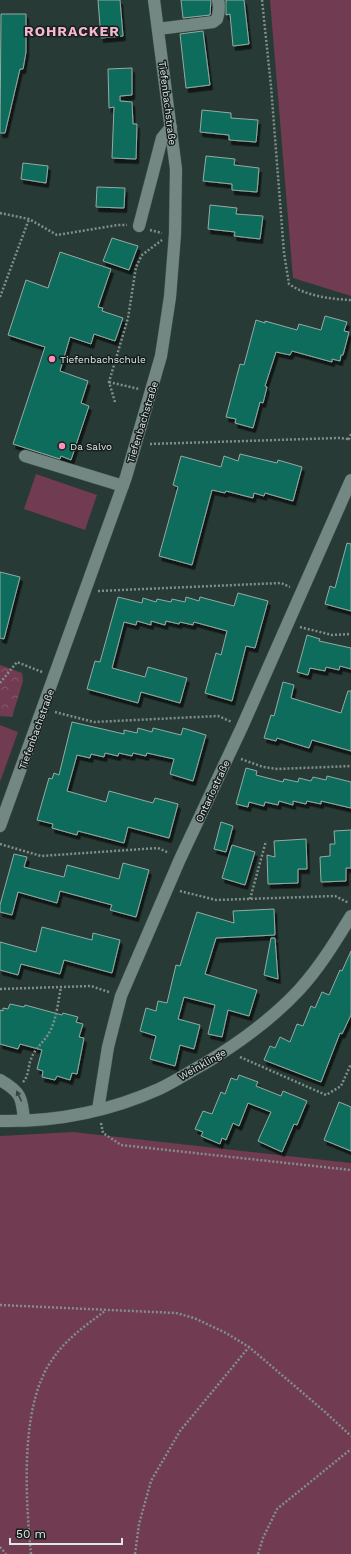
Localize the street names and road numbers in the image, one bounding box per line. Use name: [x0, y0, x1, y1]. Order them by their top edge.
street label: Tiefenbachstraße: [157, 60, 178, 146]
street label: Tiefenbachstraße: [125, 380, 160, 464]
street label: Tiefenbachstraße: [17, 687, 56, 771]
street label: Ontariostraße: [193, 758, 232, 824]
street label: Weinklinge: [177, 1046, 228, 1082]

